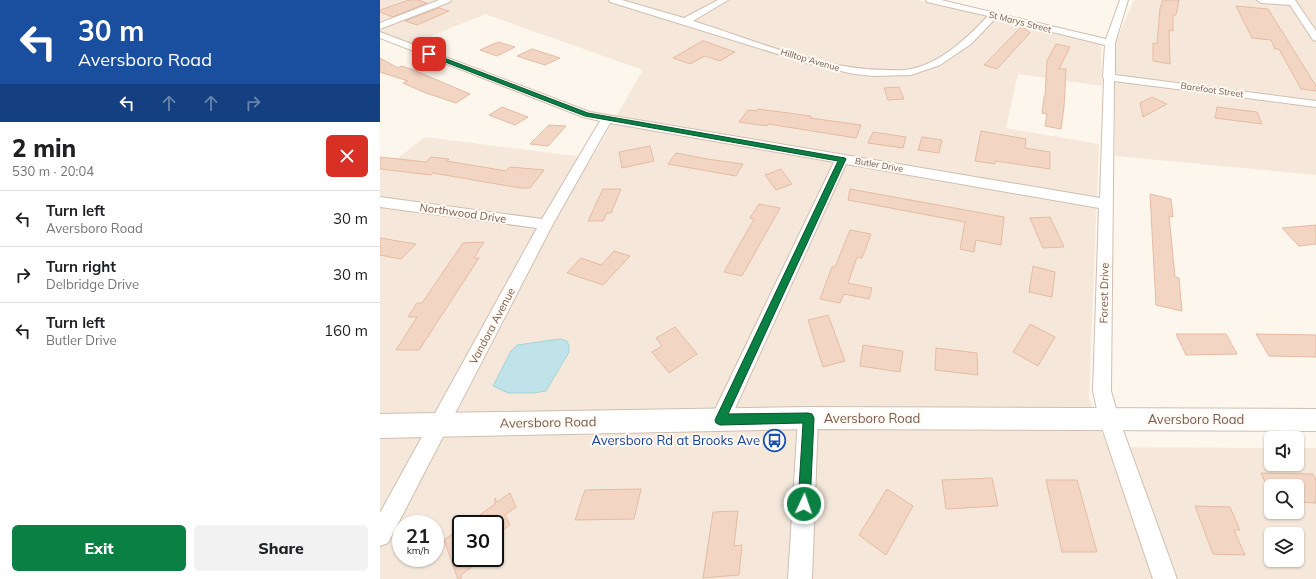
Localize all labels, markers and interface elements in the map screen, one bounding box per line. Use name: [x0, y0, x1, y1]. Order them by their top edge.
street label: St Marys Street: [987, 8, 1053, 36]
text: 30 m: [78, 13, 144, 48]
icon: left: [12, 16, 64, 68]
pin: [412, 37, 446, 71]
icon: arrive: [418, 43, 440, 65]
street label: Hilltop Avenue: [779, 46, 841, 73]
text: Aversboro Road: [78, 48, 212, 71]
street label: Barefoot Street: [1180, 80, 1244, 99]
icon: left: [116, 92, 138, 114]
icon: ahead: [158, 92, 180, 114]
icon: ahead: [200, 92, 222, 114]
icon: right: [242, 92, 264, 114]
text: 2 min: [12, 133, 76, 163]
button: close: [326, 135, 368, 177]
street label: Butler Drive: [854, 155, 904, 174]
text: 530 m · 20:04: [12, 163, 94, 179]
street label: Northwood Drive: [419, 200, 507, 226]
text: Turn left: [46, 201, 105, 220]
icon: left: [12, 208, 34, 230]
text: 30 m: [333, 209, 368, 228]
text: Aversboro Road: [46, 220, 143, 236]
text: Turn right: [46, 257, 116, 276]
street label: Forest Drive: [1096, 262, 1112, 324]
icon: right: [12, 264, 34, 286]
text: 30 m: [333, 265, 368, 284]
text: Delbridge Drive: [46, 276, 139, 292]
street label: Vandora Avenue: [466, 285, 518, 367]
text: Turn left: [46, 313, 105, 332]
icon: left: [12, 320, 34, 342]
text: 160 m: [324, 321, 368, 340]
text: Butler Drive: [46, 332, 117, 348]
street label: Aversboro Road: [824, 410, 920, 426]
street label: Aversboro Road: [1148, 411, 1244, 427]
street label: Aversboro Road: [499, 413, 597, 431]
bus stop icon: Aversboro Rd at Brooks Ave: [762, 427, 788, 453]
map controls: [1264, 431, 1304, 567]
button: sound: [1264, 431, 1304, 471]
place label: Aversboro Rd at Brooks Ave: [592, 432, 760, 448]
button: search: [1264, 479, 1304, 519]
position arrow: [783, 483, 825, 525]
speed limit sign: 30: [452, 515, 504, 567]
text: 21: [406, 523, 430, 548]
button: Exit: [12, 525, 186, 571]
button: Share: [194, 525, 368, 571]
button: layers: [1264, 527, 1304, 567]
text: km/h: [407, 544, 429, 557]

